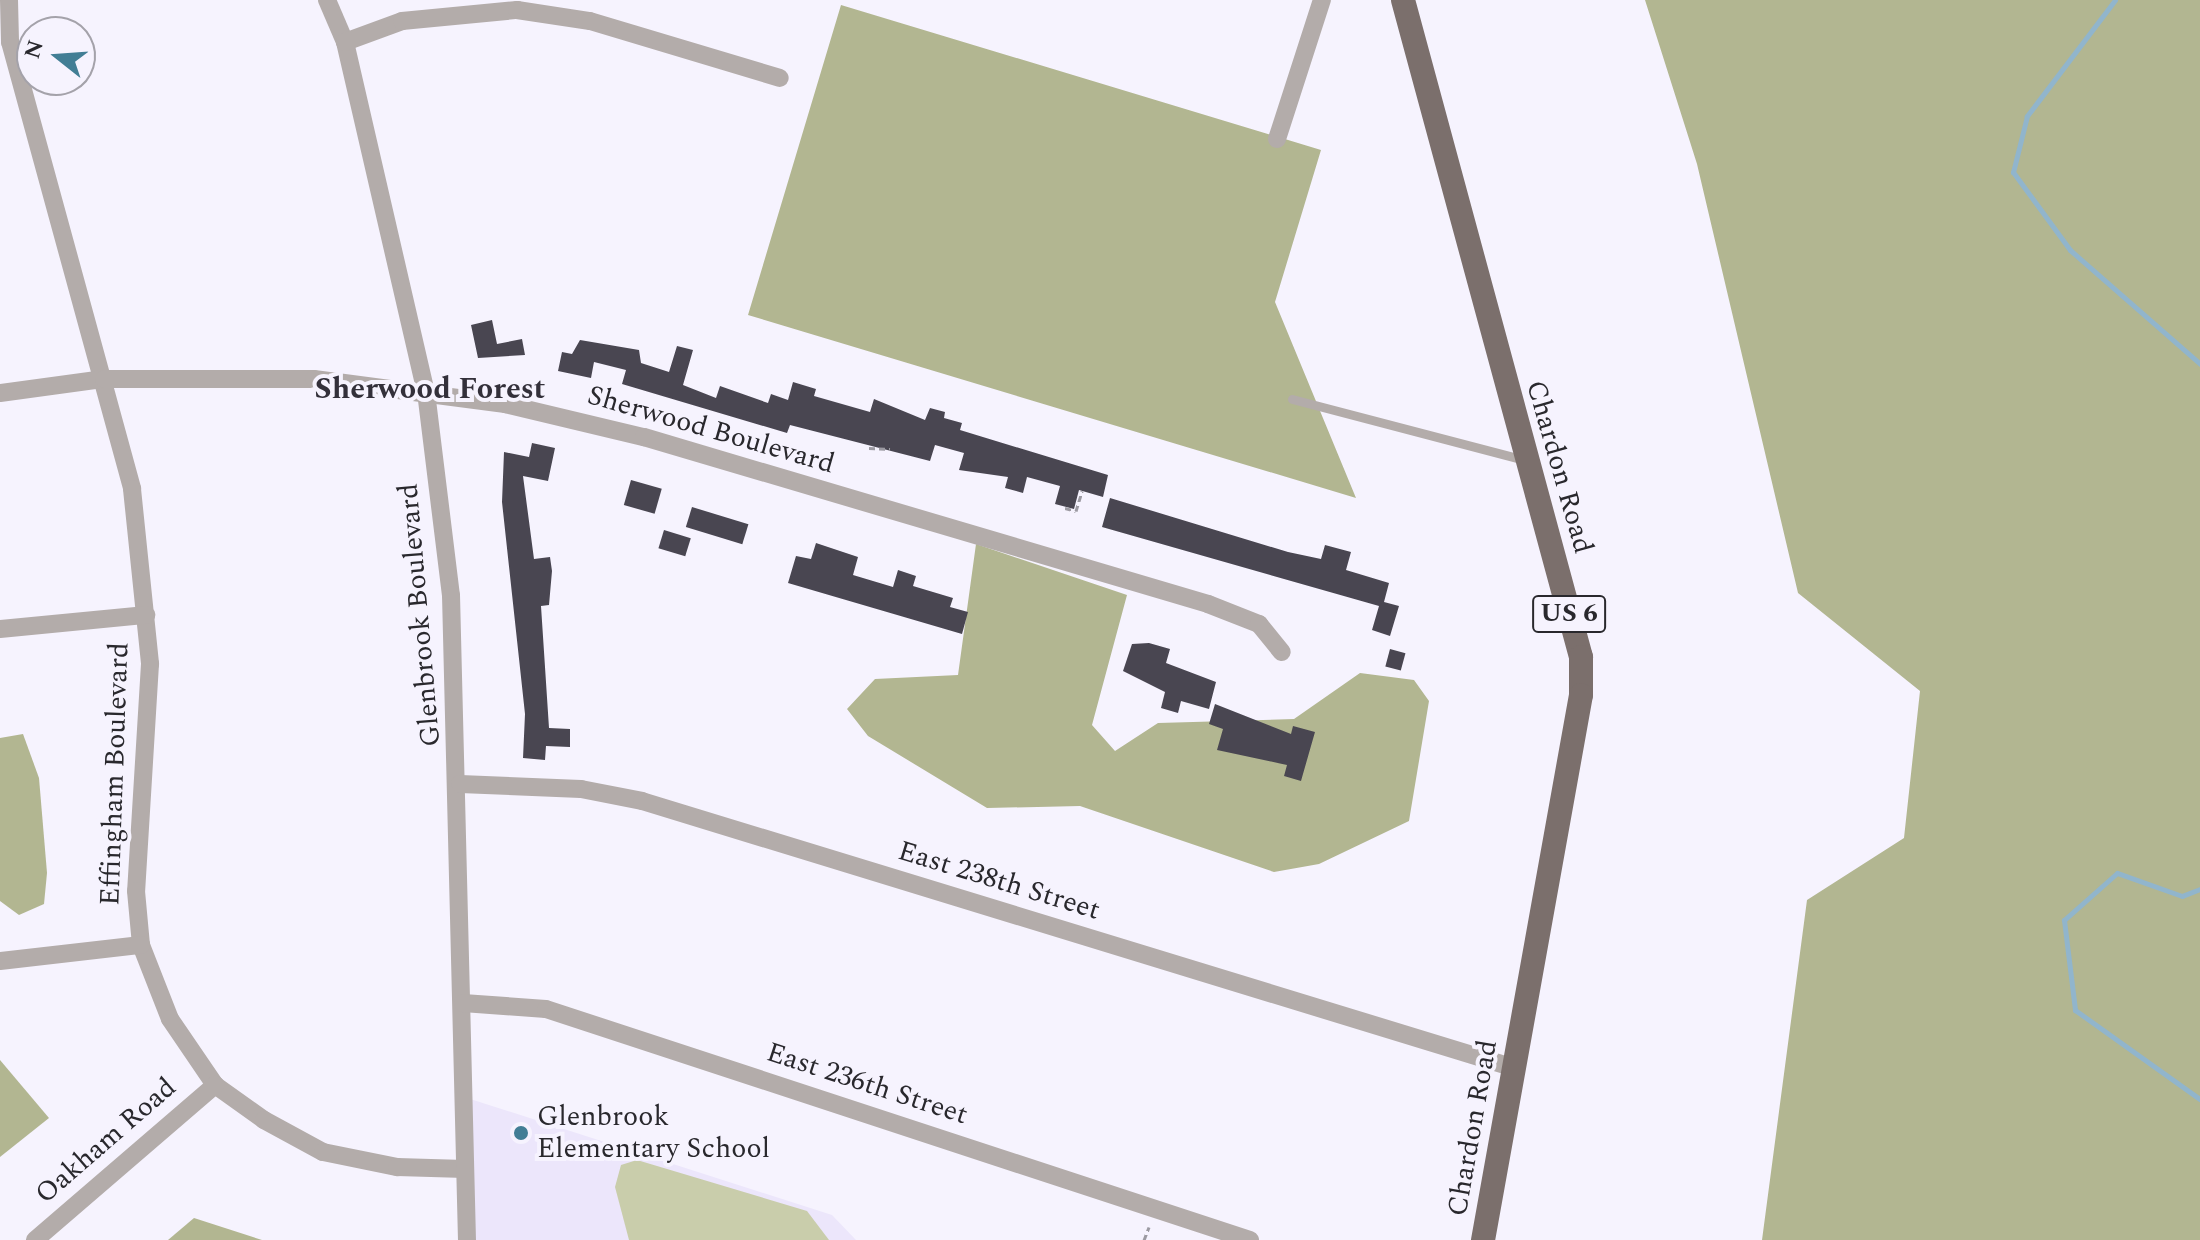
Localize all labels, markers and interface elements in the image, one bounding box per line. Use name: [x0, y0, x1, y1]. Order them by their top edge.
north arrow: [16, 16, 96, 96]
text: N: [16, 36, 53, 63]
district label: Sherwood Forest: [315, 371, 545, 407]
street label: Chardon Road: [1518, 377, 1600, 557]
street label: Sherwood Boulevard: [584, 379, 838, 481]
street label: Glenbrook Boulevard: [392, 482, 448, 748]
road number: US 6: [1531, 592, 1607, 636]
street label: Effingham Boulevard: [94, 642, 136, 906]
street label: East 238th Street: [894, 834, 1104, 928]
street label: East 236th Street: [762, 1036, 972, 1132]
street label: Chardon Road: [1441, 1037, 1505, 1219]
street label: Oakham Road: [29, 1071, 183, 1211]
place label: Glenbrook Elementary School: [537, 1100, 770, 1166]
marker: Glenbrook Elementary School: [512, 1124, 530, 1142]

